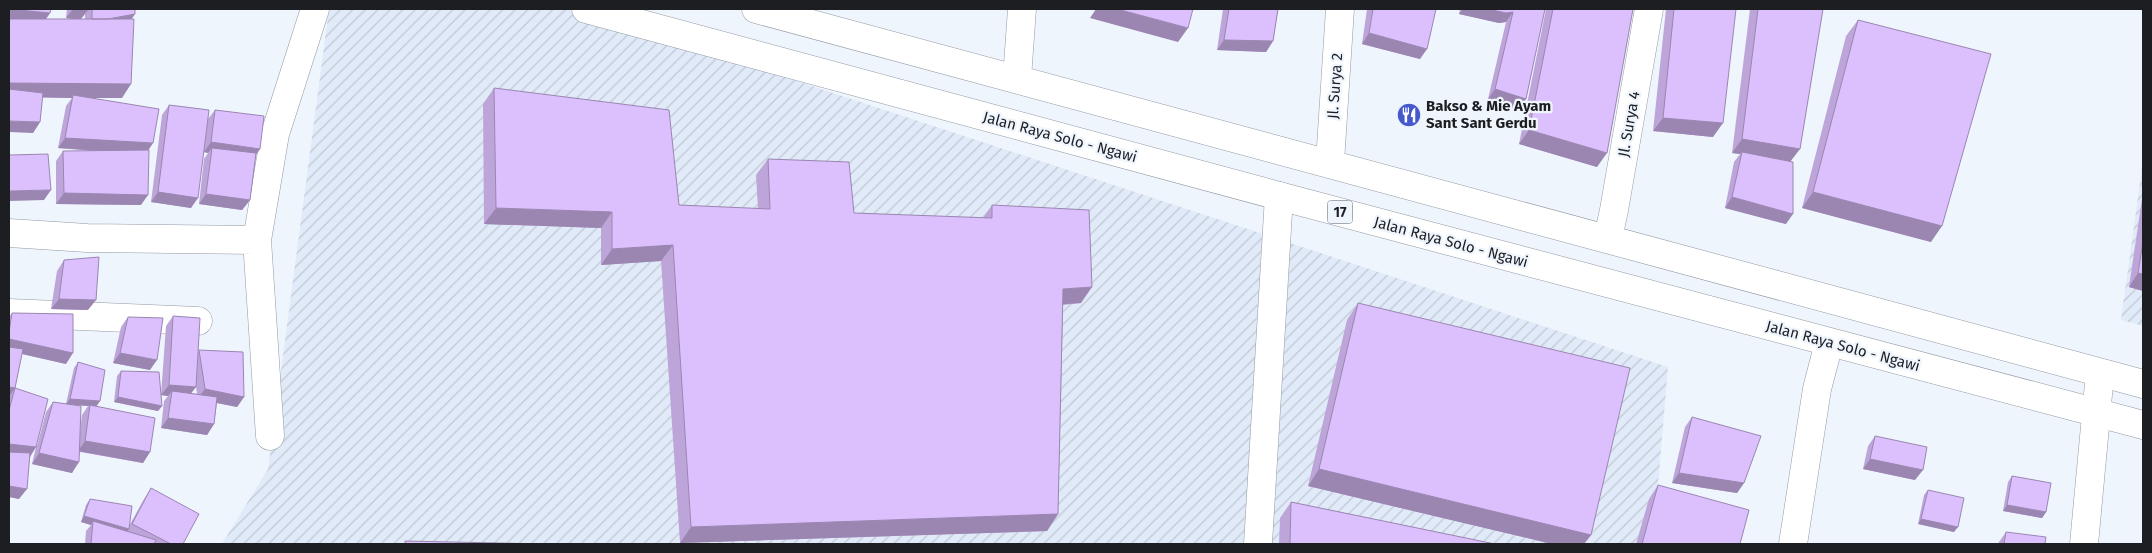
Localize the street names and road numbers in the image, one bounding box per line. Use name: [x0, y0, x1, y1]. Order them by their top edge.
street label: Jl. Surya 2: [1324, 52, 1346, 120]
street label: Jl. Surya 4: [1614, 90, 1644, 158]
street label: Jalan Raya Solo - Ngawi: [981, 108, 1139, 166]
road number: 17: [1328, 200, 1352, 223]
street label: Jalan Raya Solo - Ngawi: [1372, 213, 1530, 271]
street label: Jalan Raya Solo - Ngawi: [1764, 317, 1922, 375]

